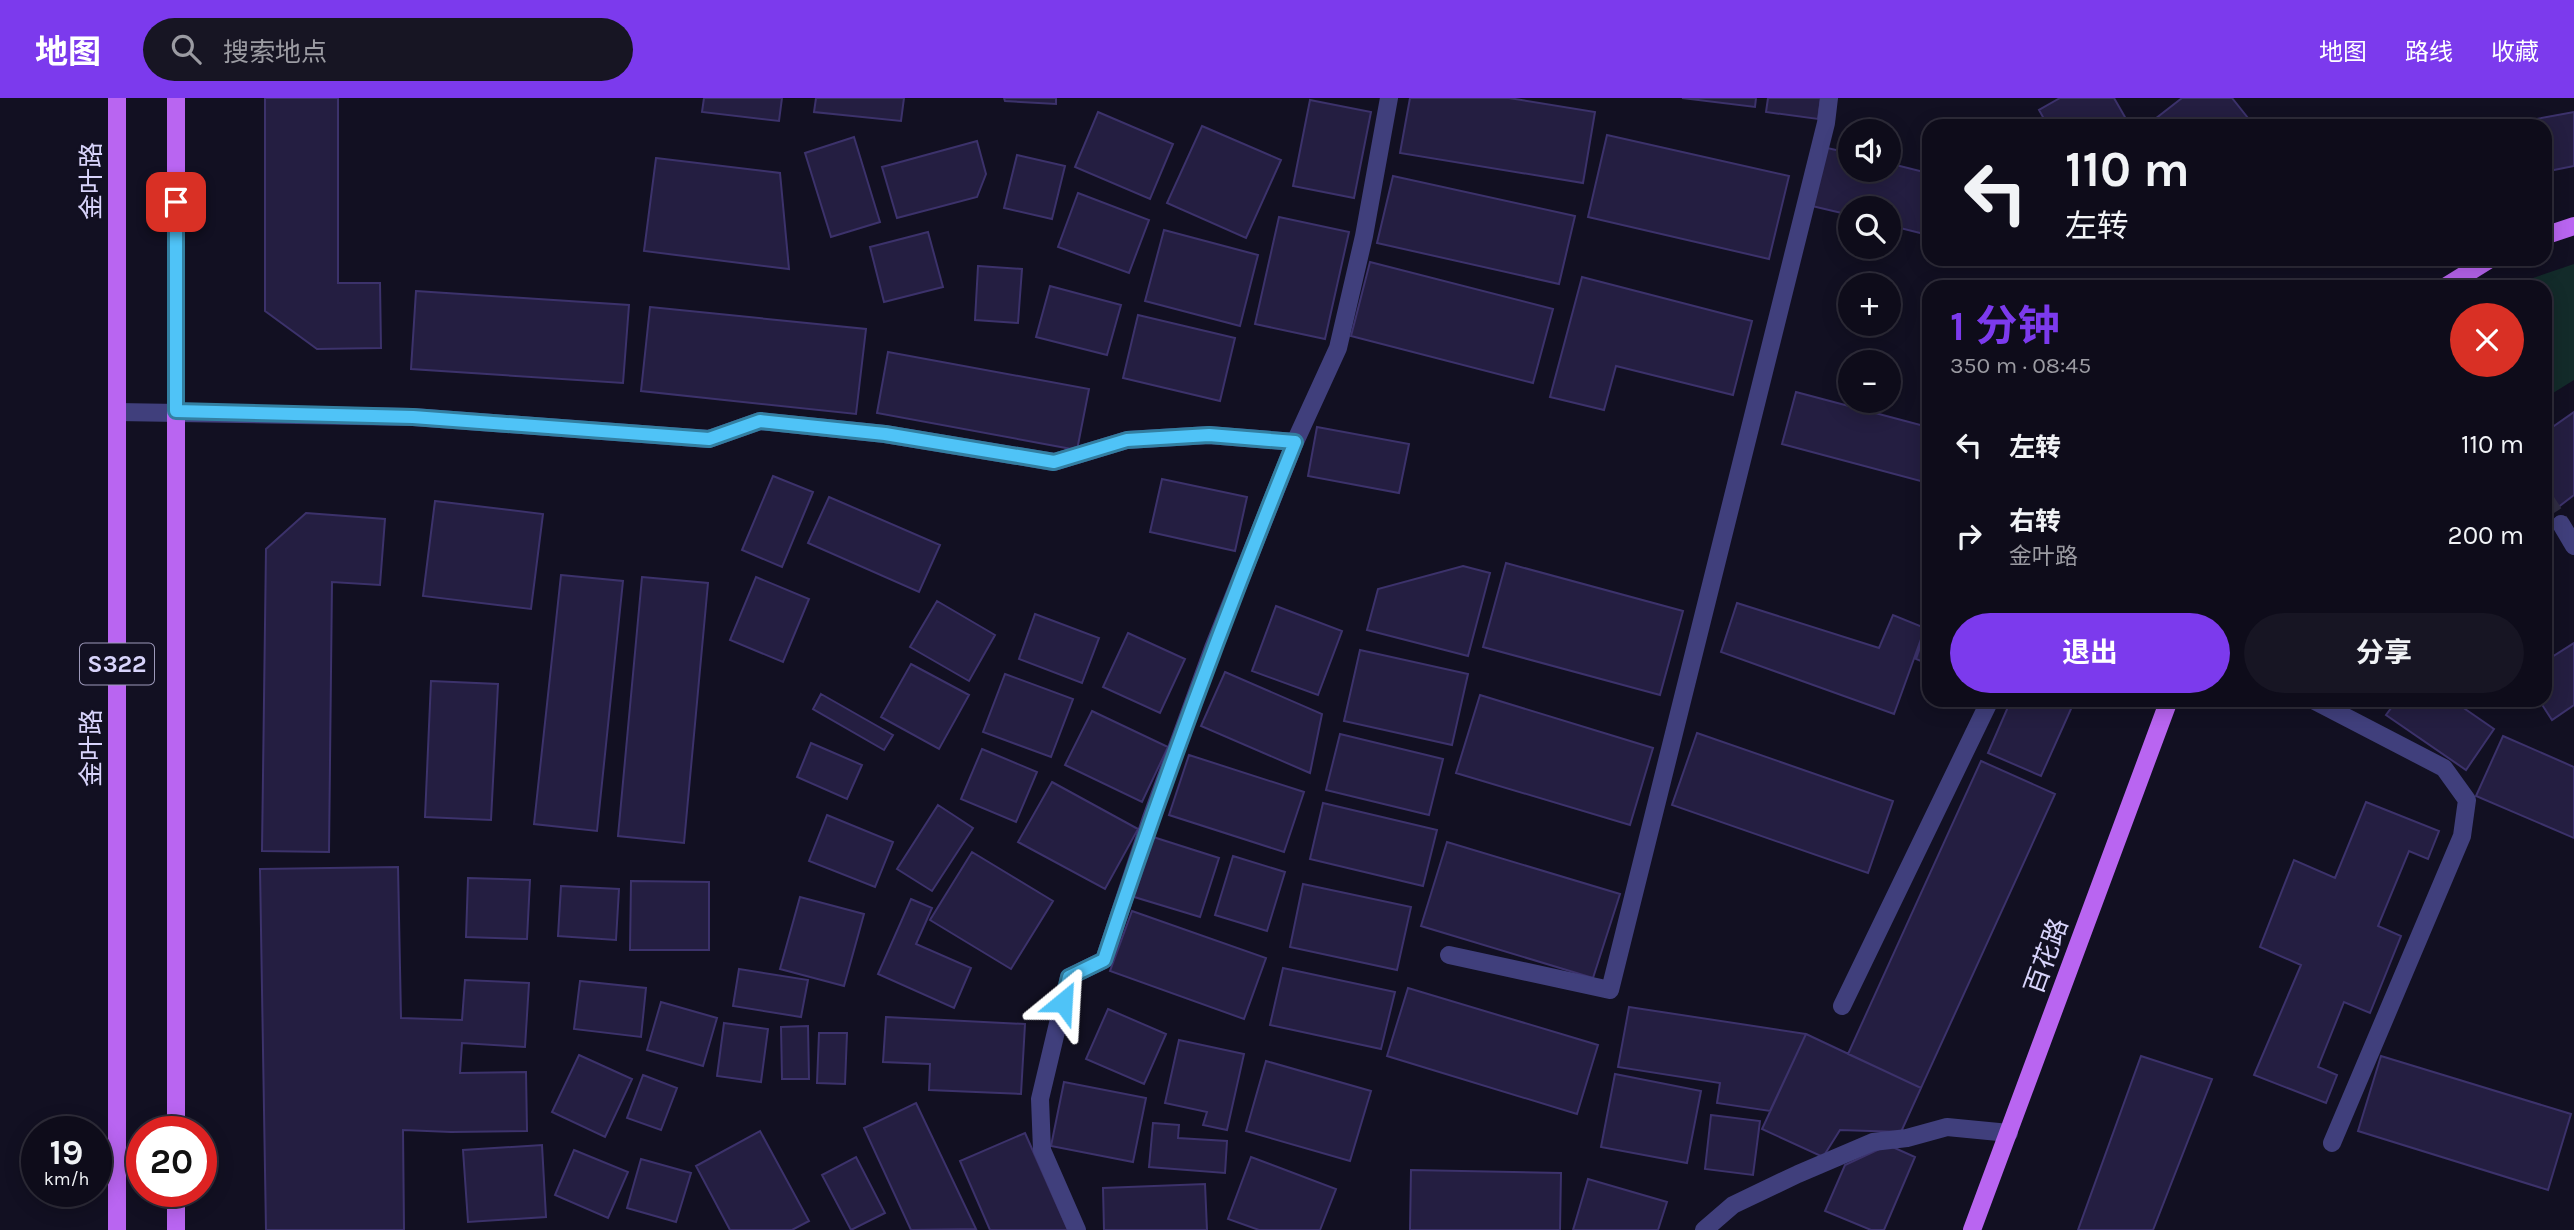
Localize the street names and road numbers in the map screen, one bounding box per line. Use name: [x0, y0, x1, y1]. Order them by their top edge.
street label: 金叶路: [76, 142, 107, 220]
road number: S322: [80, 644, 154, 684]
street label: 金叶路: [76, 709, 107, 787]
street label: 百花路: [2019, 914, 2074, 998]

